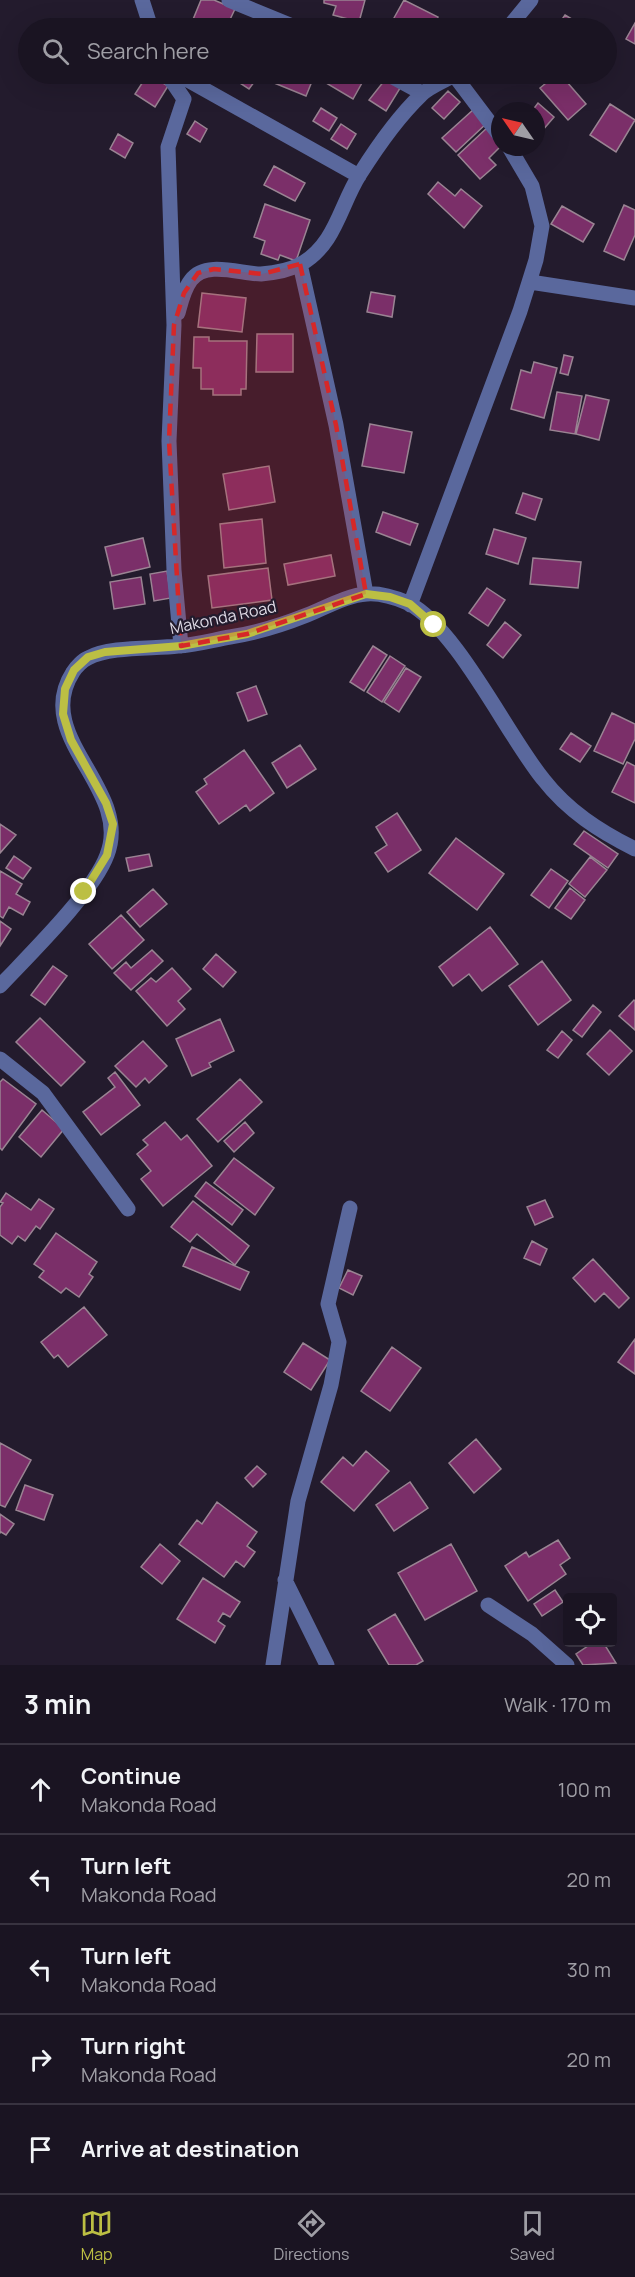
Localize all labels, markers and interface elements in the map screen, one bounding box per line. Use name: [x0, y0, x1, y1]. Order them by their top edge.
search box: [18, 18, 617, 84]
icon: search: [39, 35, 72, 68]
text: Search here: [87, 36, 209, 66]
north arrow: [491, 102, 545, 156]
street label: Makonda Road: [168, 595, 278, 639]
route start: [420, 611, 446, 637]
route end: [70, 878, 96, 904]
map controls: [563, 1593, 617, 1647]
button: locate: [563, 1593, 617, 1647]
text: 3 min: [24, 1686, 91, 1722]
text: Walk · 170 m: [504, 1691, 611, 1718]
text: Continue: [81, 1761, 181, 1791]
icon: ahead: [24, 1773, 57, 1806]
text: 100 m: [558, 1776, 611, 1803]
text: Makonda Road: [81, 1791, 217, 1818]
text: Turn left: [81, 1851, 171, 1881]
icon: left: [24, 1863, 57, 1896]
text: 20 m: [566, 1866, 611, 1893]
text: Makonda Road: [81, 1881, 217, 1908]
text: Turn left: [81, 1941, 171, 1971]
icon: left: [24, 1953, 57, 1986]
text: 30 m: [567, 1956, 611, 1983]
text: Makonda Road: [81, 1971, 217, 1998]
text: Turn right: [81, 2031, 186, 2061]
icon: right: [24, 2043, 57, 2076]
text: 20 m: [566, 2046, 611, 2073]
text: Makonda Road: [81, 2061, 217, 2088]
icon: arrive: [24, 2133, 57, 2166]
text: Arrive at destination: [81, 2134, 299, 2164]
tab: Map: [80, 2207, 113, 2265]
tab: Directions: [274, 2207, 349, 2265]
tab: Saved: [510, 2207, 555, 2265]

